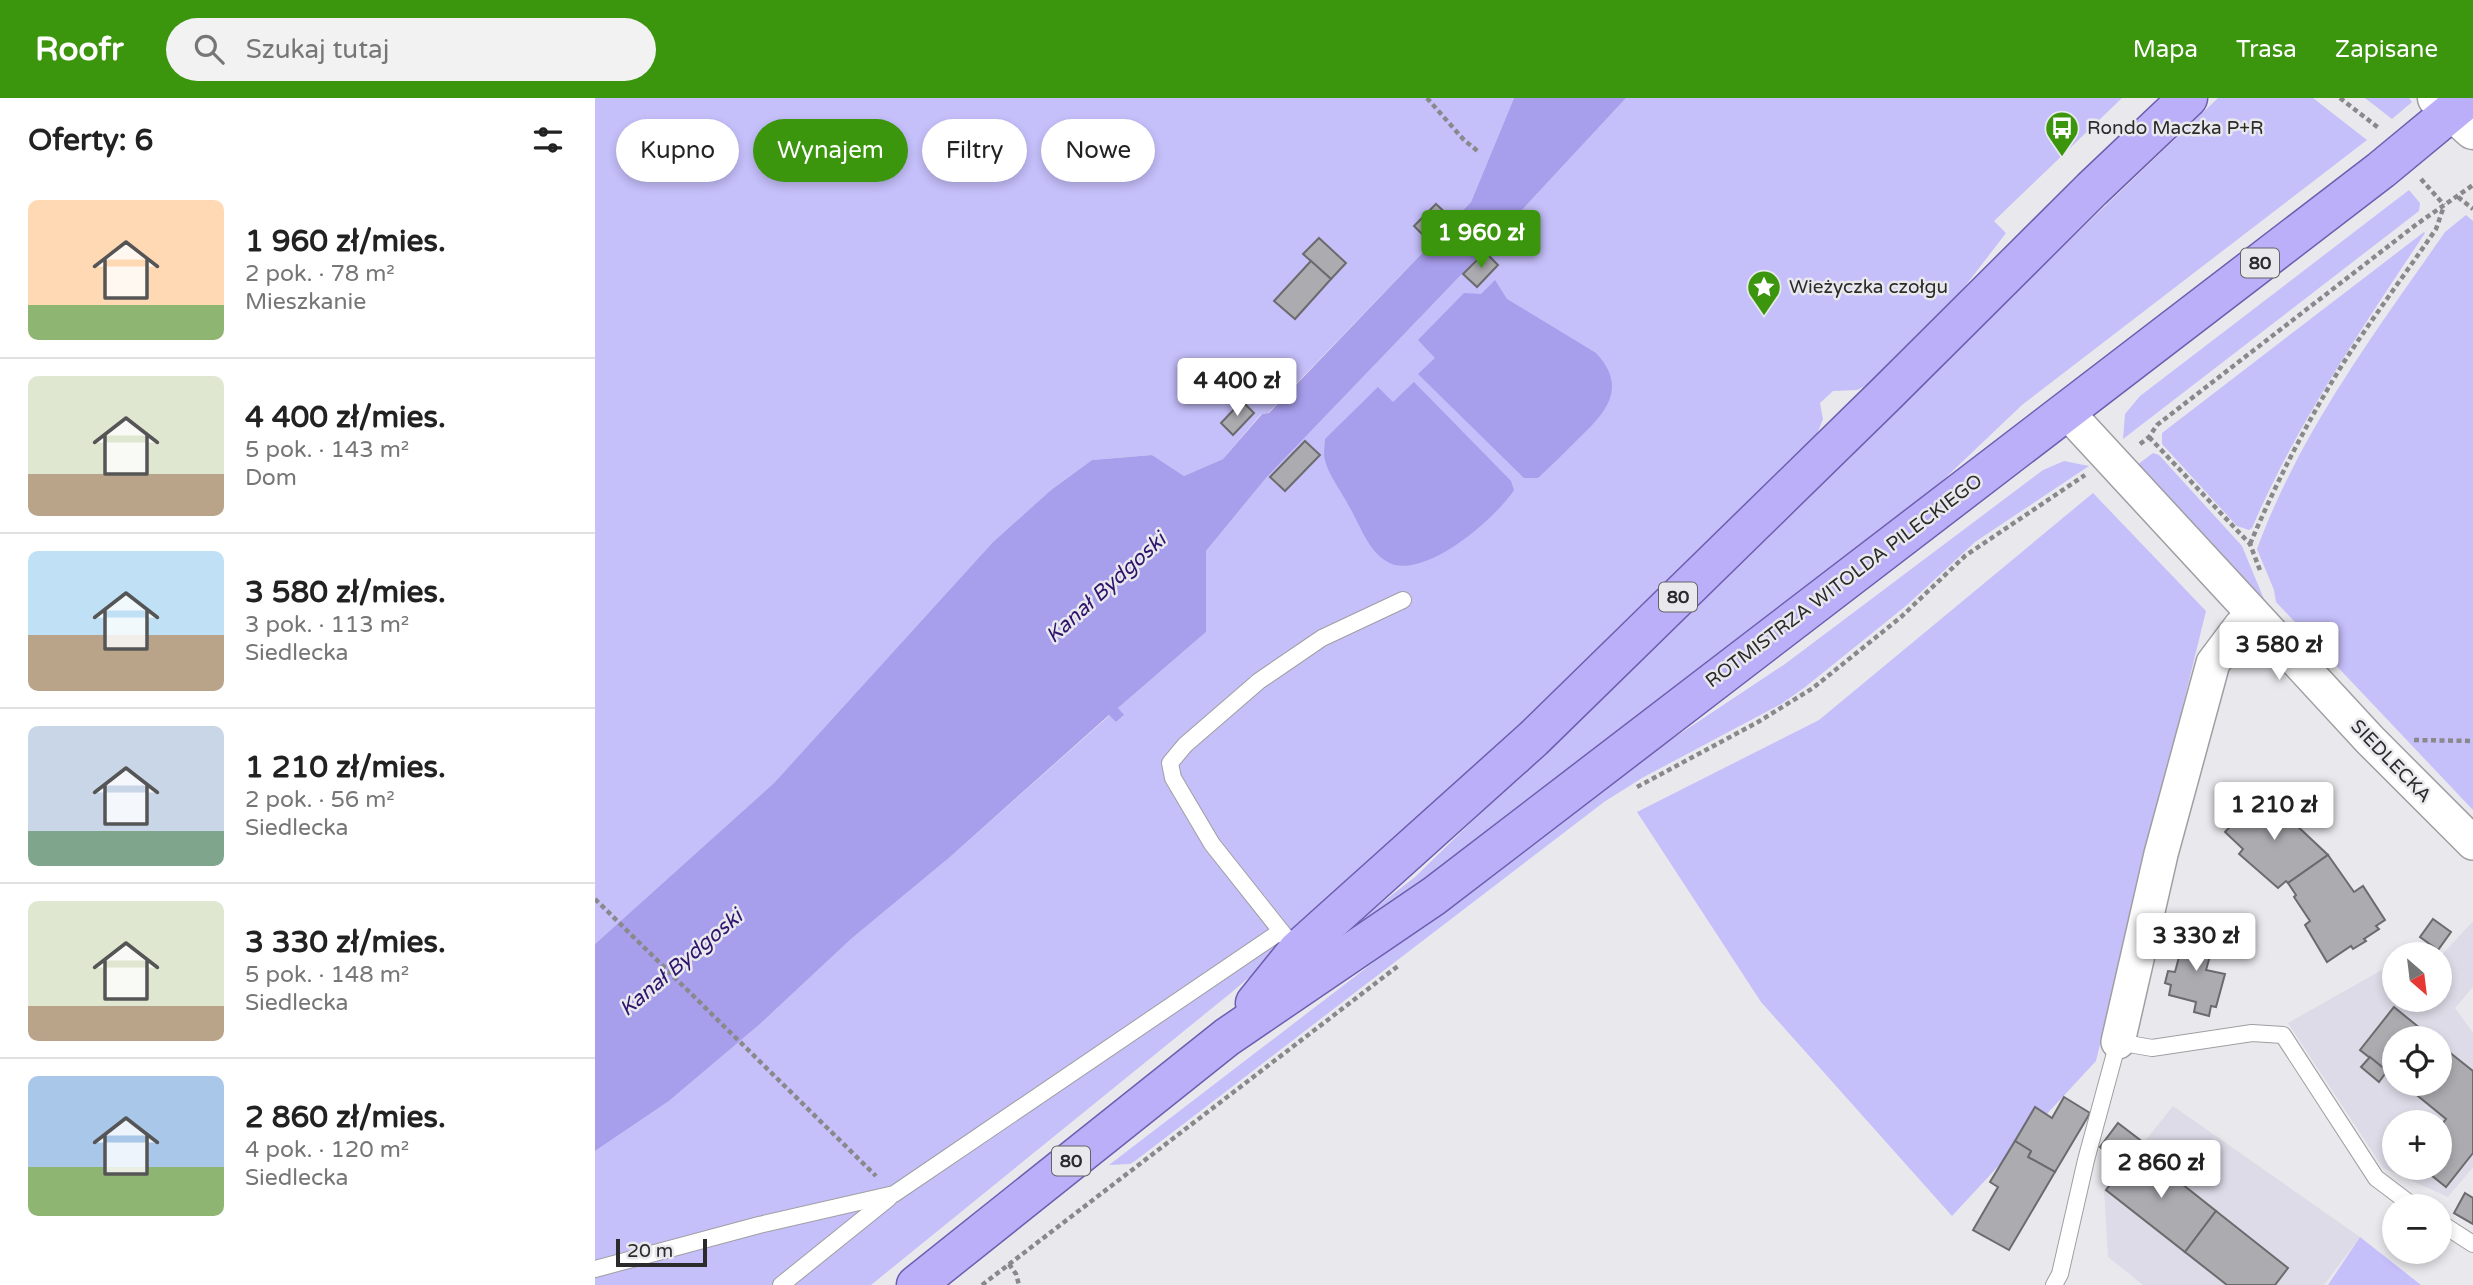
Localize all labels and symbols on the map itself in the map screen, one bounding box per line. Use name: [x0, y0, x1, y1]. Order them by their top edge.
bus stop icon: Rondo Maczka P+R: [2043, 109, 2081, 158]
place label: Rondo Maczka P+R: [2087, 117, 2264, 139]
pin: 1 960 zł: [1409, 211, 1553, 270]
road number: 80: [2241, 248, 2279, 278]
place icon: Wieżyczka czołgu: [1745, 268, 1783, 317]
place label: Wieżyczka czołgu: [1789, 276, 1948, 298]
pin: 4 400 zł: [1165, 358, 1309, 418]
street label: ROTMISTRZA WITOLDA PILECKIEGO: [1701, 470, 1987, 692]
water label: Kanał Bydgoski: [1041, 526, 1173, 648]
road number: 80: [1659, 583, 1697, 612]
pin: 3 580 zł: [2207, 622, 2351, 682]
street label: SIEDLECKA: [2346, 715, 2436, 807]
pin: 1 210 zł: [2202, 782, 2346, 842]
water label: Kanał Bydgoski: [614, 903, 750, 1022]
pin: 3 330 zł: [2124, 914, 2268, 973]
north arrow: [2382, 942, 2452, 1012]
pin: 2 860 zł: [2089, 1140, 2233, 1200]
road number: 80: [1052, 1146, 1090, 1176]
scale bar: [616, 1236, 707, 1268]

